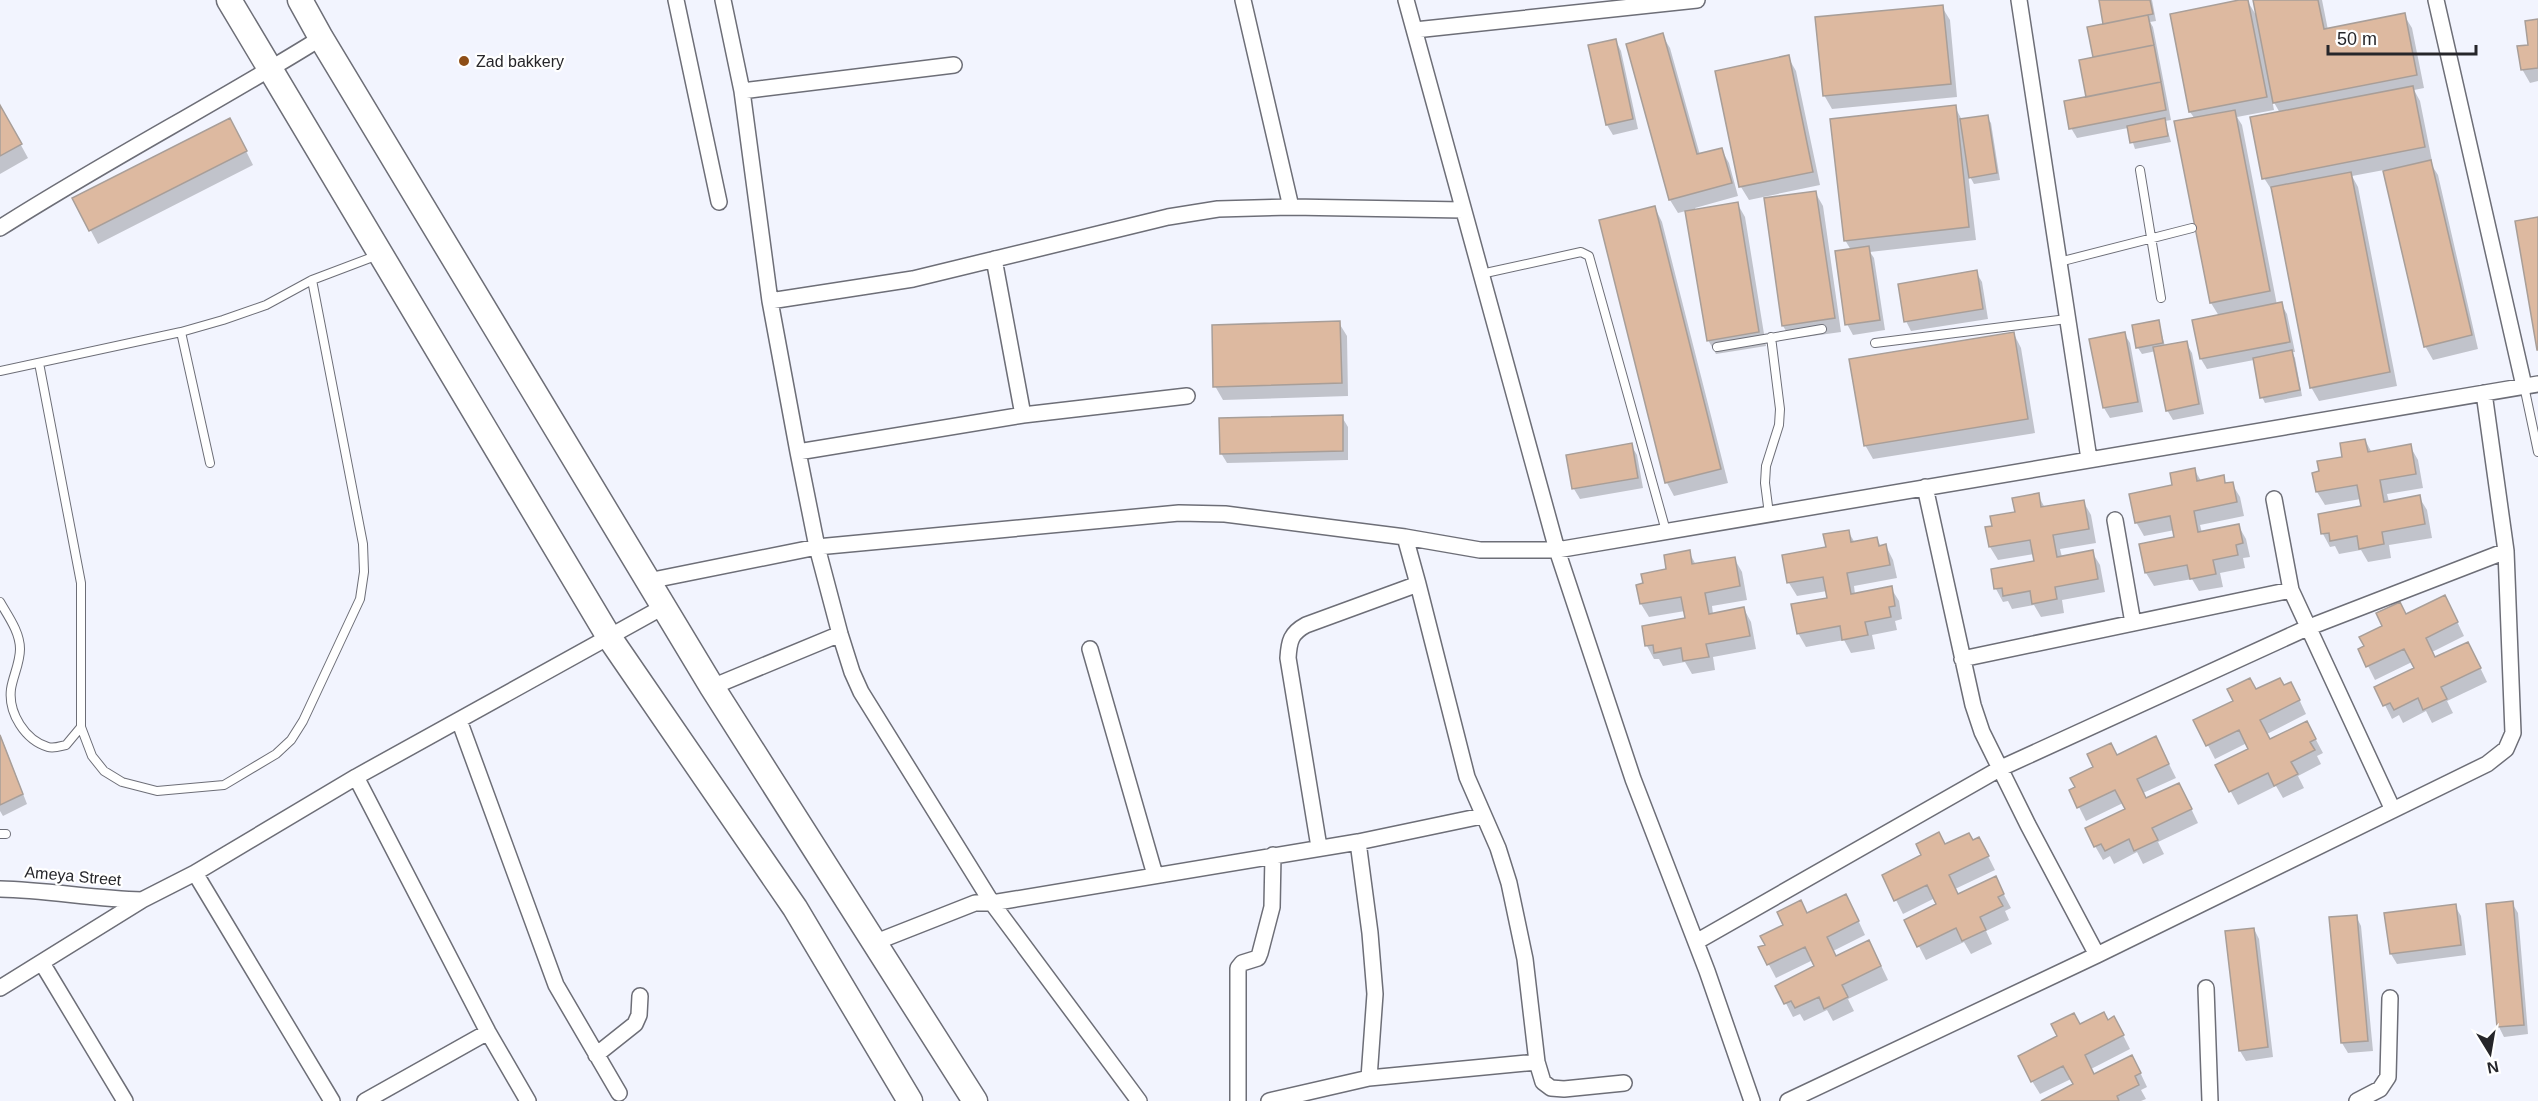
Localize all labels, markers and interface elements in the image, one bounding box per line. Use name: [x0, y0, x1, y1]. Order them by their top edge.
scale bar: [2328, 18, 2476, 56]
text: 50 m: [2337, 29, 2377, 49]
place label: Zad bakkery: [476, 53, 564, 70]
marker: Zad bakkery: [457, 54, 471, 68]
street label: Ameya Street: [24, 863, 123, 889]
north arrow: [2460, 1023, 2520, 1083]
text: N: [2485, 1058, 2500, 1077]

